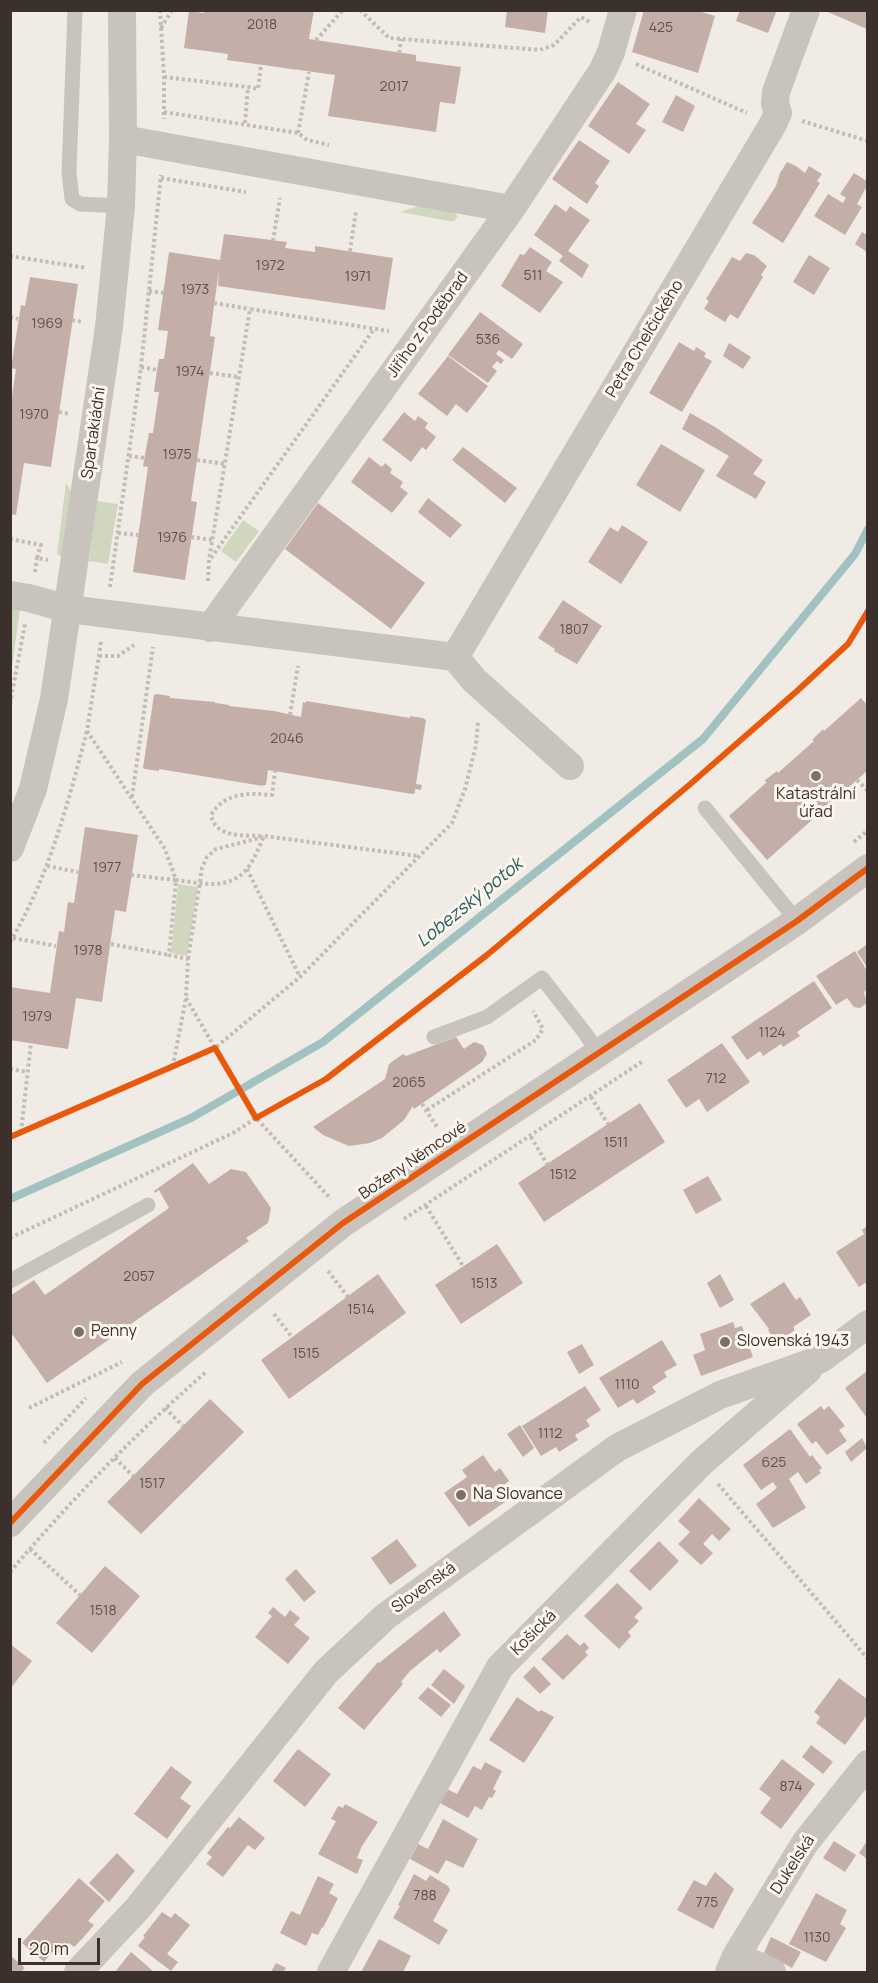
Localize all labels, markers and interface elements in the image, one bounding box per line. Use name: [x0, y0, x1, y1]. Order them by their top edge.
house number: 2018: [247, 17, 277, 33]
house number: 425: [649, 20, 673, 36]
house number: 2017: [379, 79, 409, 95]
house number: 1972: [256, 258, 284, 274]
house number: 511: [523, 268, 543, 284]
house number: 1971: [345, 269, 371, 285]
street label: Jiřího z Poděbrad: [383, 269, 473, 381]
street label: Petra Chelčického: [602, 277, 688, 401]
house number: 1973: [181, 282, 209, 298]
house number: 1969: [31, 316, 63, 332]
house number: 536: [476, 332, 500, 348]
house number: 1974: [176, 364, 204, 380]
street label: Spartakiádní: [78, 386, 110, 480]
house number: 1970: [19, 407, 49, 423]
house number: 1975: [162, 447, 192, 463]
house number: 1976: [157, 530, 187, 546]
house number: 1807: [559, 622, 589, 638]
house number: 2046: [270, 731, 304, 747]
marker: Katastrální úřad: [809, 769, 823, 783]
place label: Katastrální úřad: [776, 785, 856, 823]
water label: Lobezský potok: [413, 854, 527, 952]
house number: 1977: [93, 860, 121, 876]
house number: 1978: [73, 943, 103, 959]
house number: 1979: [22, 1009, 52, 1025]
house number: 1124: [759, 1025, 785, 1041]
house number: 712: [706, 1071, 726, 1087]
house number: 2065: [392, 1075, 426, 1091]
street label: Boženy Němcové: [356, 1118, 470, 1204]
house number: 1511: [604, 1135, 628, 1151]
house number: 1512: [550, 1167, 576, 1183]
house number: 2057: [123, 1269, 155, 1285]
house number: 1513: [471, 1276, 497, 1292]
house number: 1514: [347, 1302, 375, 1318]
place label: Penny: [91, 1322, 137, 1342]
marker: Penny: [72, 1325, 86, 1339]
place label: Slovenská 1943: [737, 1332, 849, 1352]
marker: Slovenská 1943: [718, 1335, 732, 1349]
house number: 1515: [292, 1346, 320, 1362]
house number: 1110: [615, 1377, 639, 1393]
house number: 1112: [538, 1426, 562, 1442]
house number: 625: [762, 1455, 786, 1471]
house number: 1517: [139, 1476, 165, 1492]
place label: Na Slovance: [473, 1485, 563, 1505]
marker: Na Slovance: [454, 1488, 468, 1502]
street label: Slovenská: [388, 1558, 460, 1618]
house number: 1518: [89, 1603, 117, 1619]
street label: Košická: [507, 1606, 561, 1660]
house number: 874: [780, 1779, 802, 1795]
street label: Dukelská: [767, 1832, 819, 1898]
house number: 788: [413, 1888, 437, 1904]
house number: 775: [696, 1895, 718, 1911]
scale bar: [21, 1926, 104, 1964]
house number: 1130: [803, 1930, 831, 1946]
text: 20 m: [29, 1936, 69, 1960]

